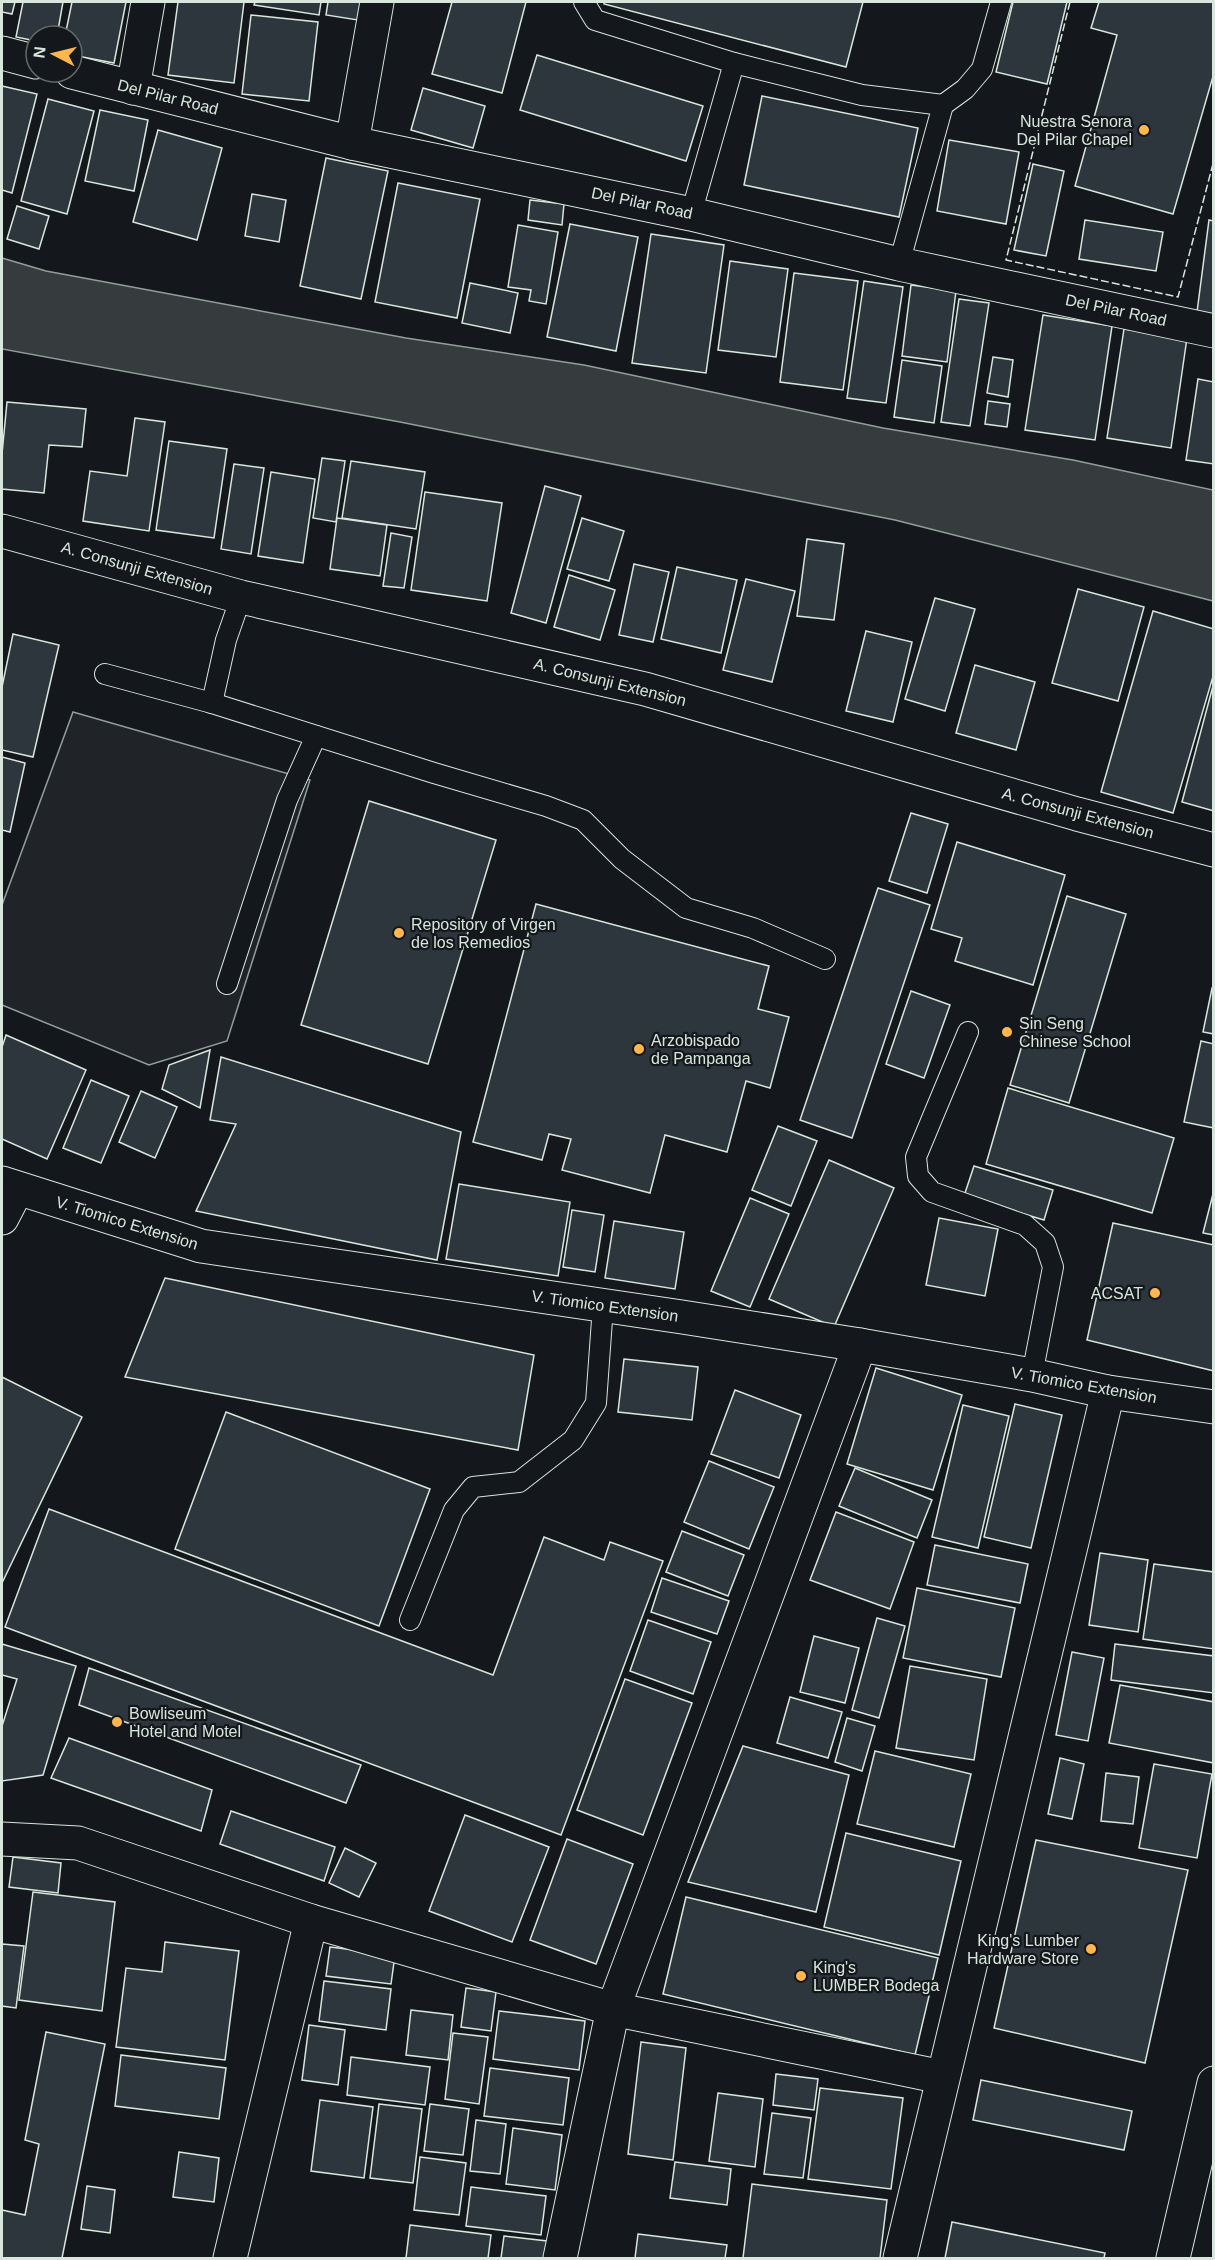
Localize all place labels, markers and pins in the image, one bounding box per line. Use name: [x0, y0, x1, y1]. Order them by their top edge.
place label: Nuestra Senora Del Pilar Chapel: [1016, 113, 1132, 148]
marker: Nuestra Senora Del Pilar Chapel: [1137, 123, 1151, 137]
place label: Repository of Virgen de los Remedios: [411, 916, 556, 951]
marker: Repository of Virgen de los Remedios: [392, 926, 406, 940]
place label: Sin Seng Chinese School: [1019, 1015, 1131, 1050]
marker: Sin Seng Chinese School: [1000, 1025, 1014, 1039]
place label: Arzobispado de Pampanga: [651, 1032, 751, 1067]
marker: Arzobispado de Pampanga: [632, 1042, 646, 1056]
place label: ACSAT: [1091, 1285, 1143, 1302]
marker: ACSAT: [1148, 1286, 1162, 1300]
place label: Bowliseum Hotel and Motel: [129, 1705, 241, 1740]
marker: Bowliseum Hotel and Motel: [110, 1715, 124, 1729]
place label: King's Lumber Hardware Store: [967, 1932, 1080, 1967]
marker: King's Lumber Hardware Store: [1084, 1942, 1098, 1956]
place label: King's LUMBER Bodega: [813, 1959, 939, 1994]
marker: King's LUMBER Bodega: [794, 1969, 808, 1983]

